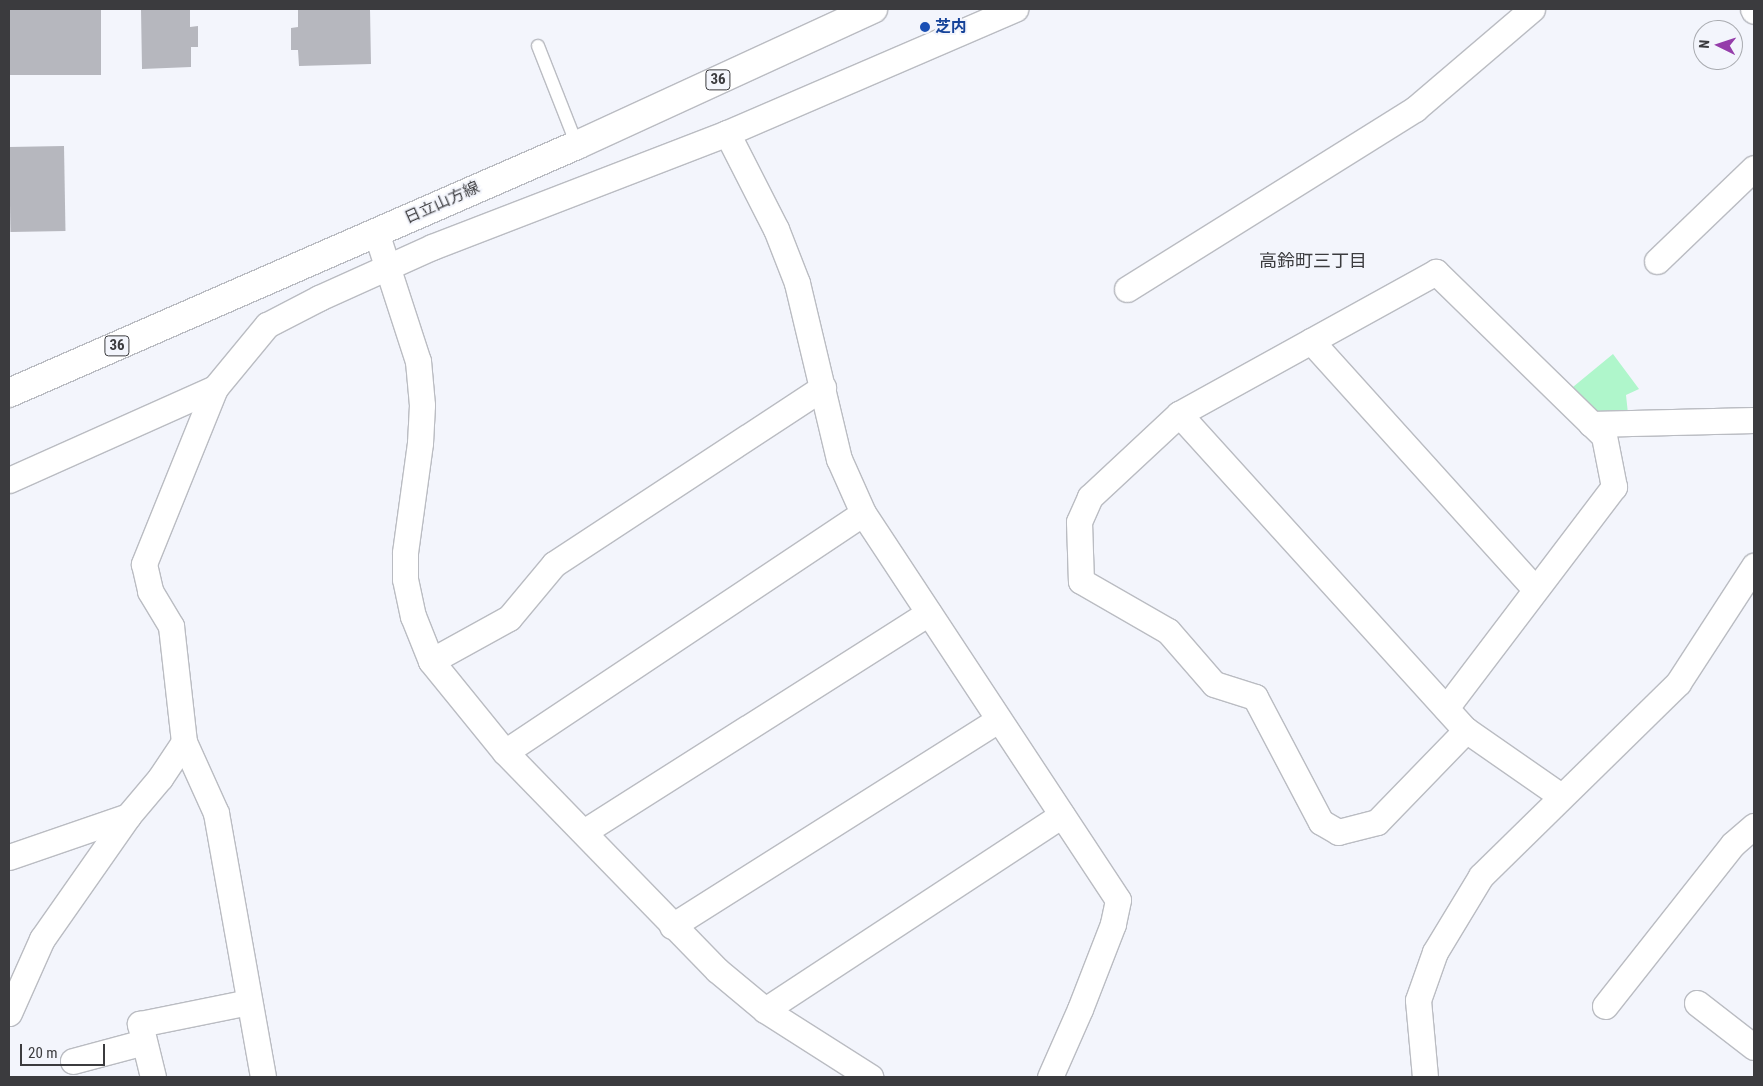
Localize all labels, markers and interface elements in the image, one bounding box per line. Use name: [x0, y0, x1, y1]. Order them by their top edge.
place label: 芝内: [935, 17, 967, 37]
north arrow: [1693, 20, 1743, 70]
marker: 芝内: [919, 21, 931, 33]
text: N: [1696, 39, 1712, 49]
road number: 36: [704, 68, 732, 92]
street label: 日立山方線: [402, 178, 482, 228]
district label: 高鈴町三丁目: [1259, 250, 1367, 272]
road number: 36: [103, 334, 131, 358]
scale bar: [22, 1034, 108, 1066]
text: 20 m: [28, 1044, 58, 1062]

